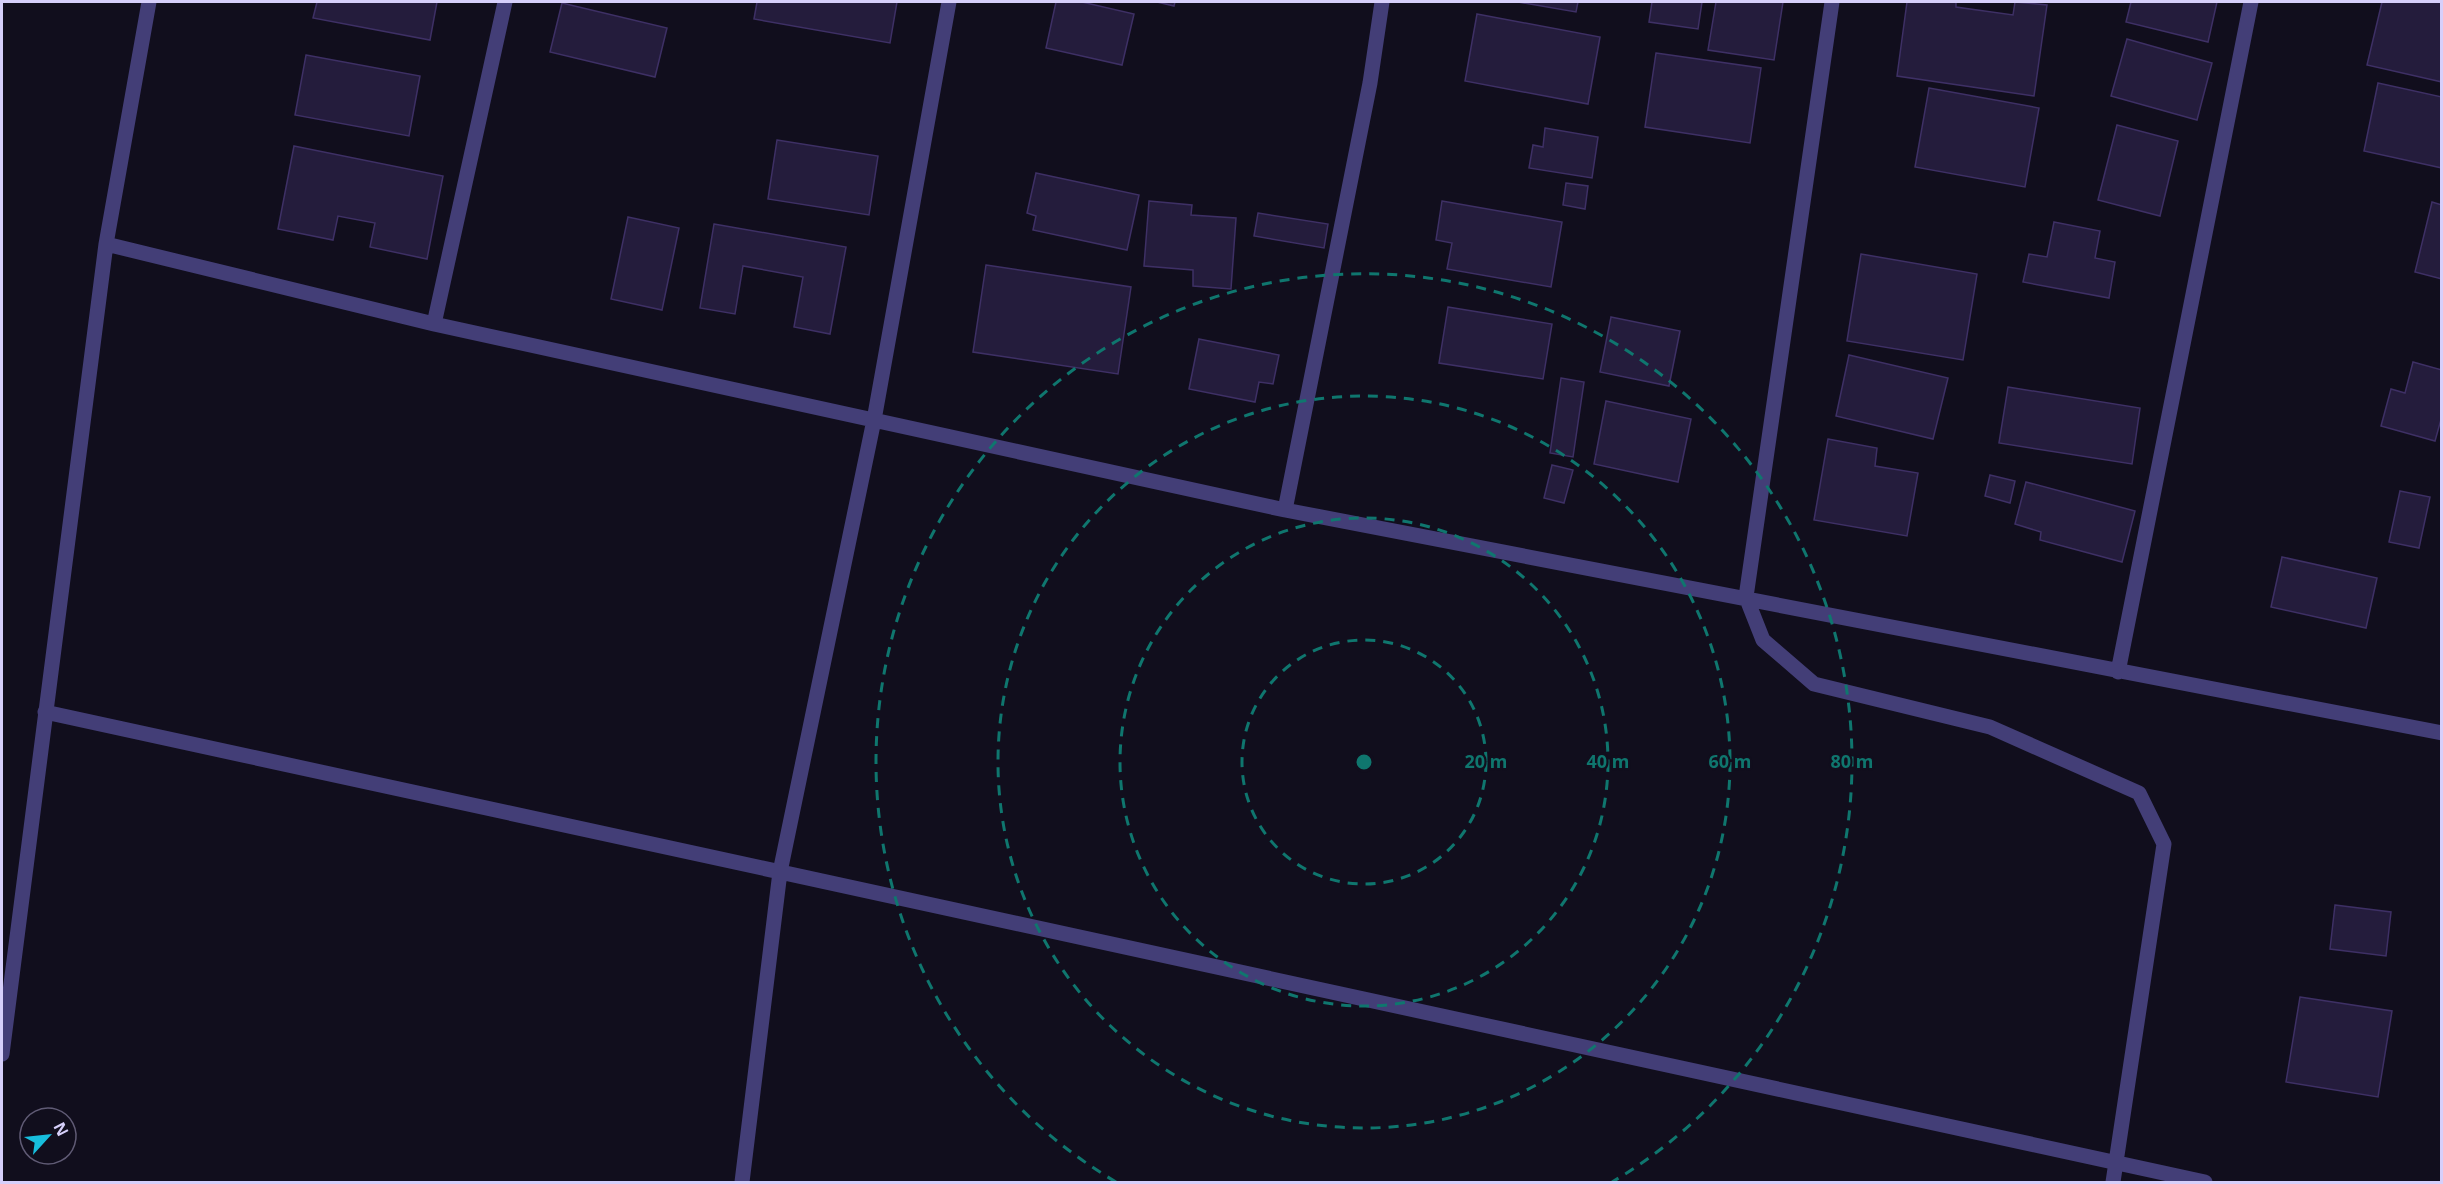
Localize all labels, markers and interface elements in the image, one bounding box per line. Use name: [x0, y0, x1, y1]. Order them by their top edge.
text: 20 m: [1465, 749, 1507, 773]
text: 40 m: [1587, 749, 1629, 773]
text: 60 m: [1709, 749, 1751, 773]
text: 80 m: [1831, 749, 1873, 773]
centre of rings: [1354, 752, 1374, 772]
north arrow: [18, 1106, 78, 1166]
text: N: [49, 1118, 74, 1140]

